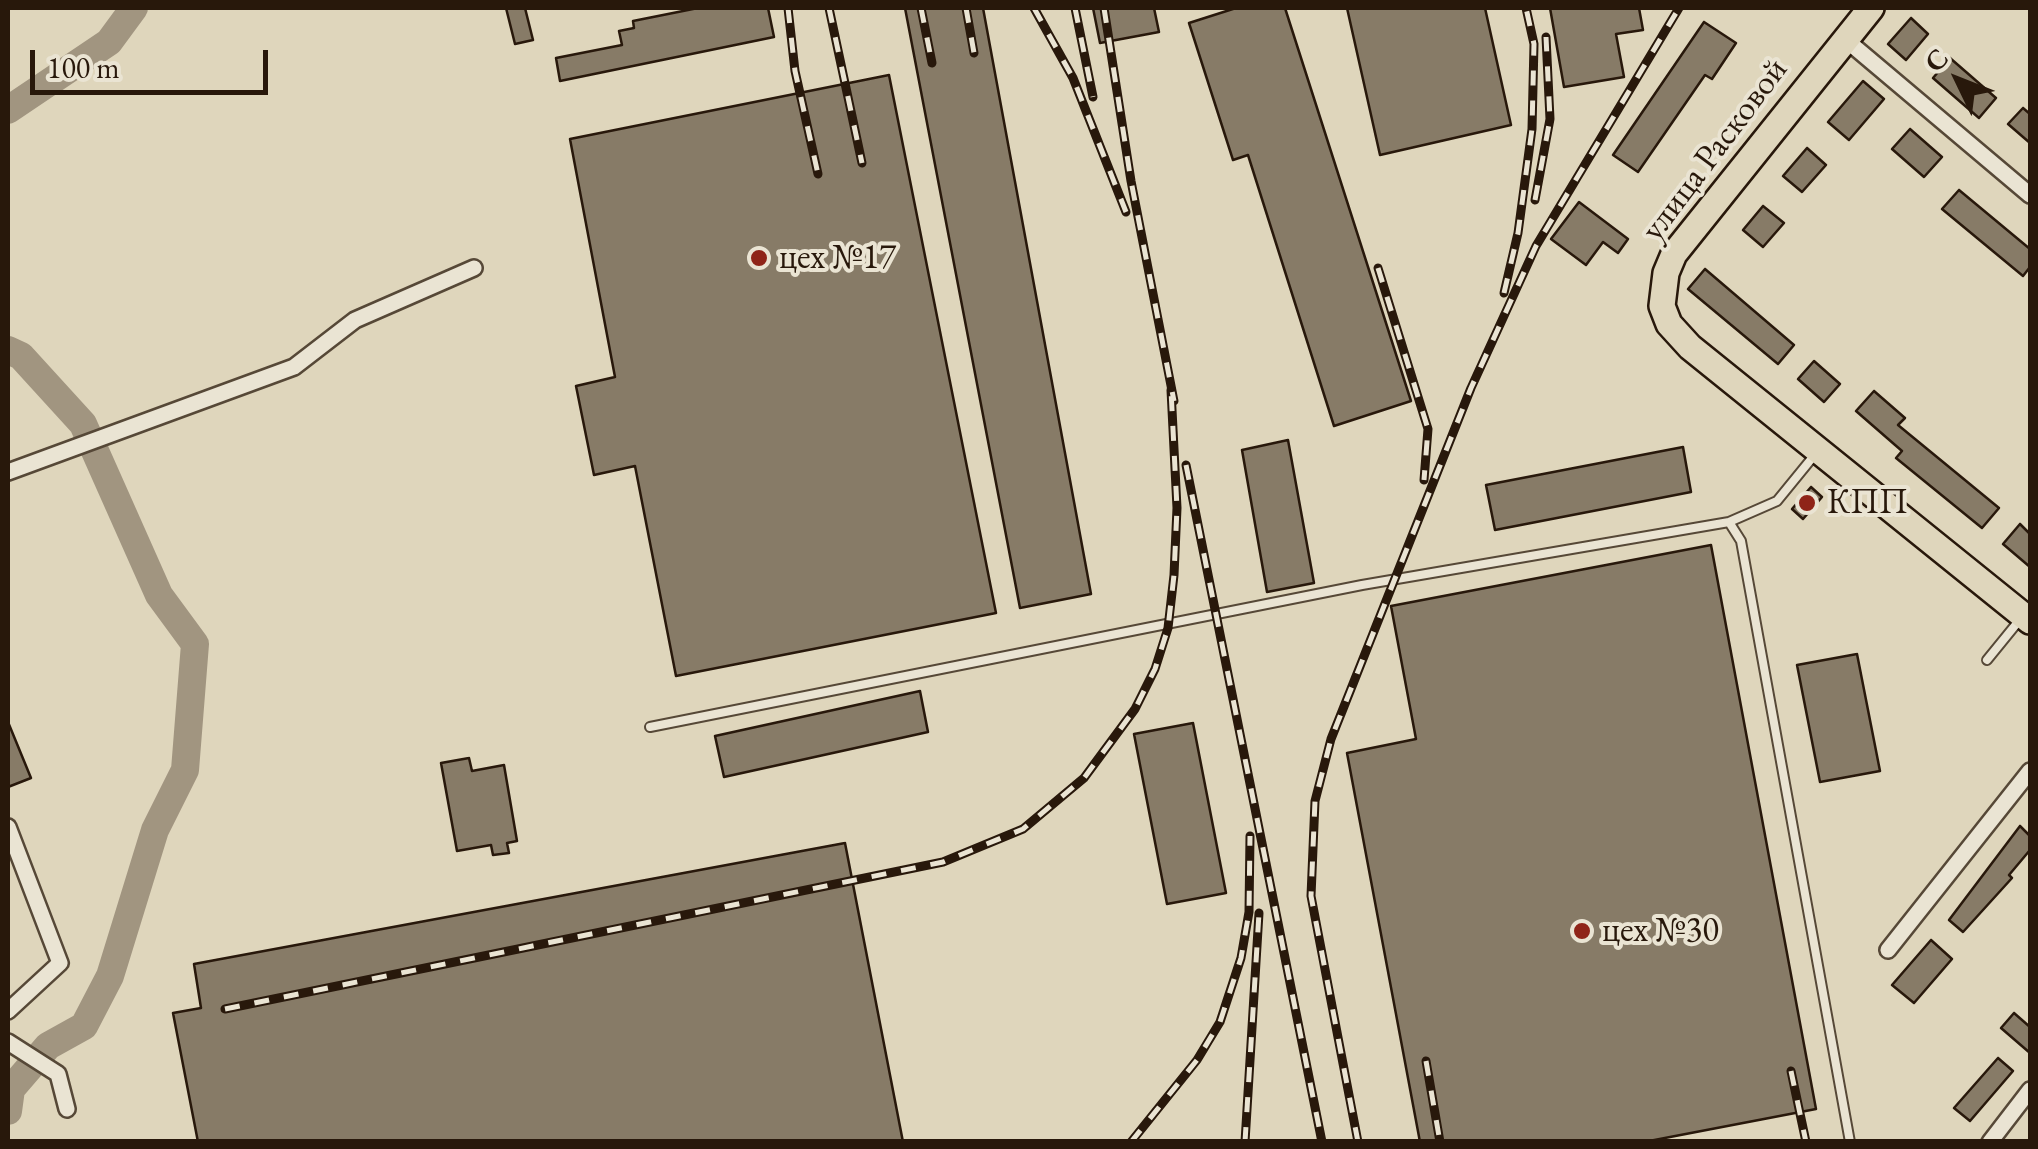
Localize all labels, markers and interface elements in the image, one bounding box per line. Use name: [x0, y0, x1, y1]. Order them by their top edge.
scale bar: [35, 30, 272, 92]
north arrow: [1908, 30, 2008, 130]
text: С: [1916, 40, 1956, 79]
text: 100 m: [47, 48, 120, 87]
street label: улица Расковой: [1633, 50, 1797, 250]
place label: цех №17: [779, 237, 896, 279]
marker: цех №17: [748, 247, 770, 269]
place label: КПП: [1827, 482, 1908, 524]
marker: КПП: [1796, 492, 1818, 514]
place label: цех №30: [1602, 910, 1719, 952]
marker: цех №30: [1571, 920, 1593, 942]

